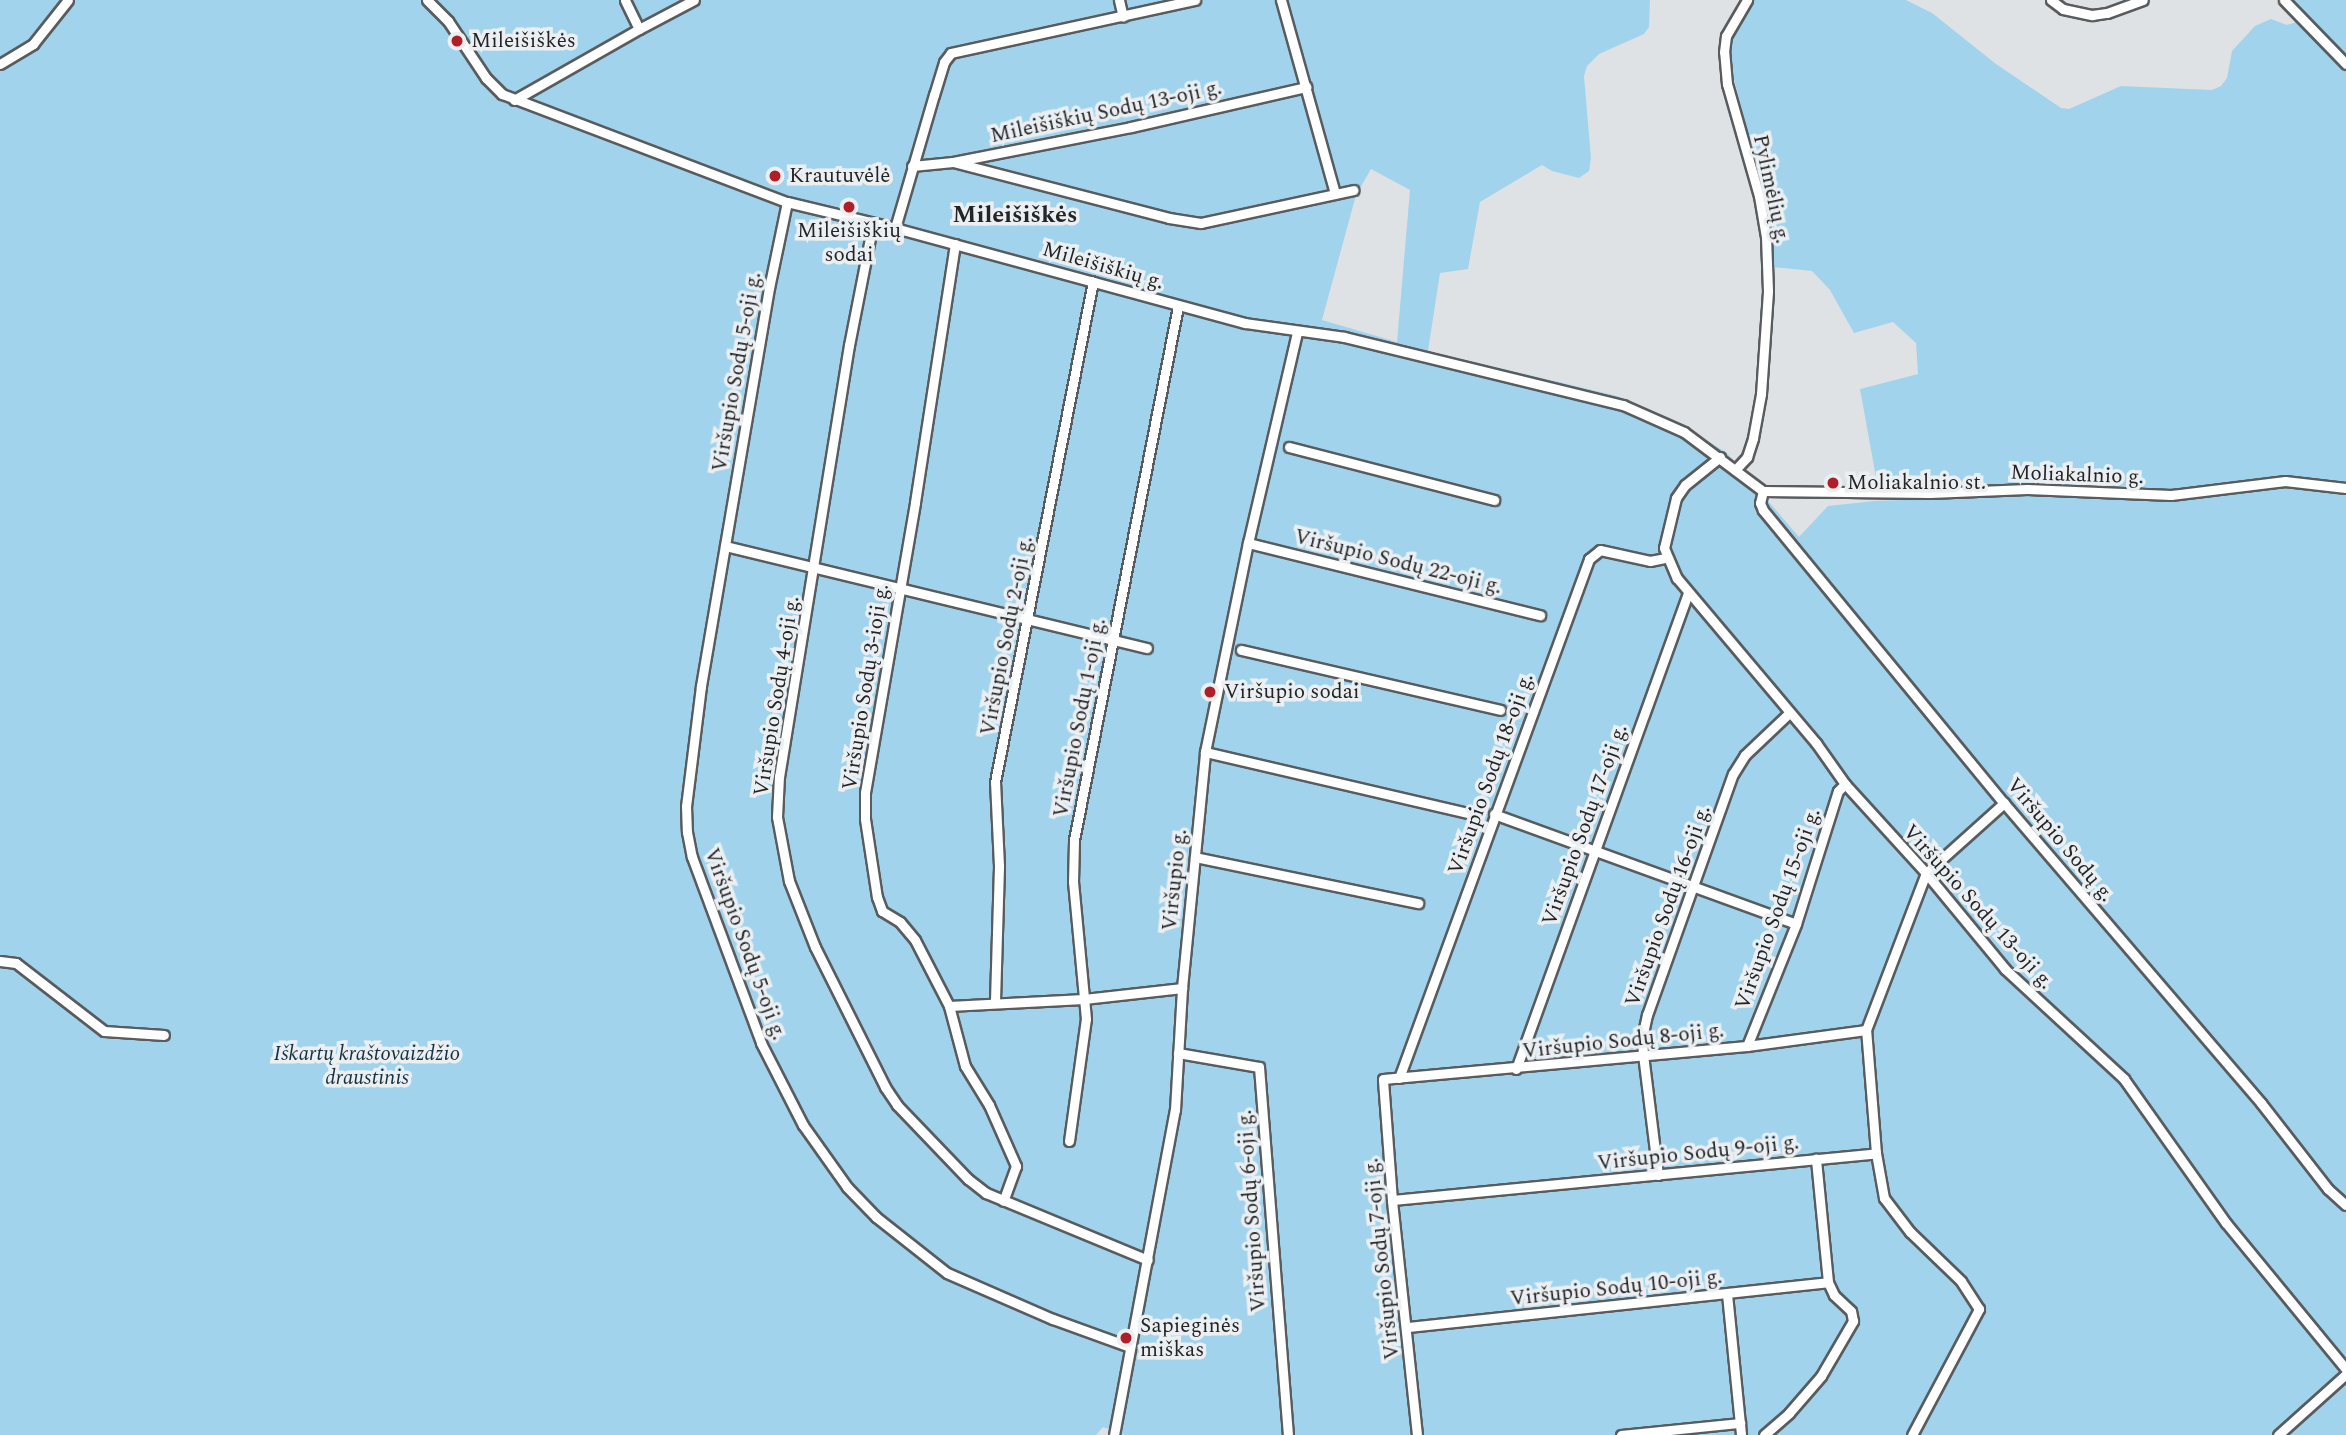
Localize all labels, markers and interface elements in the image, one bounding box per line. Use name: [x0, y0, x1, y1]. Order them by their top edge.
place label: Mileišiškės: [471, 28, 576, 54]
marker: Mileišiškės: [449, 33, 465, 49]
street label: Mileišiškių Sodų 13-oji g.: [988, 75, 1224, 149]
street label: Pylimėlių g.: [1747, 132, 1795, 246]
place label: Krautuvėlė: [789, 163, 890, 189]
marker: Krautuvėlė: [767, 168, 783, 184]
marker: Mileišiškių sodai: [841, 199, 857, 215]
district label: Mileišiškės: [953, 202, 1077, 230]
place label: Mileišiškių sodai: [797, 218, 901, 268]
street label: Mileišiškių g.: [1039, 237, 1167, 295]
street label: Viršupio Sodų 5-oji g.: [707, 270, 767, 474]
street label: Moliakalnio g.: [2010, 460, 2144, 490]
place label: Moliakalnio st.: [1847, 470, 1986, 496]
marker: Moliakalnio st.: [1825, 475, 1841, 491]
street label: Viršupio Sodų 22-oji g.: [1292, 524, 1504, 600]
street label: Viršupio Sodų 2-oji g.: [975, 534, 1039, 738]
street label: Viršupio Sodų 3-ioji g.: [837, 582, 895, 792]
street label: Viršupio Sodų 4-oji g.: [749, 594, 805, 798]
street label: Viršupio Sodų 1-oji g.: [1048, 616, 1112, 820]
street label: Viršupio Sodų 18-oji g.: [1443, 670, 1539, 878]
place label: Viršupio sodai: [1224, 679, 1359, 705]
marker: Viršupio sodai: [1202, 684, 1218, 700]
street label: Viršupio Sodų 17-oji g.: [1537, 721, 1633, 929]
street label: Viršupio Sodų g.: [2001, 773, 2119, 907]
street label: Viršupio Sodų 16-oji g.: [1620, 802, 1716, 1010]
street label: Viršupio Sodų 15-oji g.: [1730, 805, 1826, 1013]
street label: Viršupio Sodų 13-oji g.: [1897, 819, 2059, 995]
street label: Viršupio g.: [1157, 828, 1193, 932]
street label: Viršupio Sodų 5-oji g.: [699, 845, 791, 1043]
street label: Viršupio Sodų 8-oji g.: [1521, 1018, 1725, 1064]
park label: Iškartų kraštovaizdžio draustinis: [274, 1041, 460, 1091]
street label: Viršupio Sodų 6-oji g.: [1232, 1109, 1272, 1313]
street label: Viršupio Sodų 9-oji g.: [1596, 1130, 1800, 1176]
street label: Viršupio Sodų 7-oji g.: [1359, 1157, 1405, 1361]
street label: Viršupio Sodų 10-oji g.: [1509, 1264, 1723, 1312]
place label: Sapieginės miškas: [1140, 1313, 1240, 1363]
marker: Sapieginės miškas: [1118, 1330, 1134, 1346]

